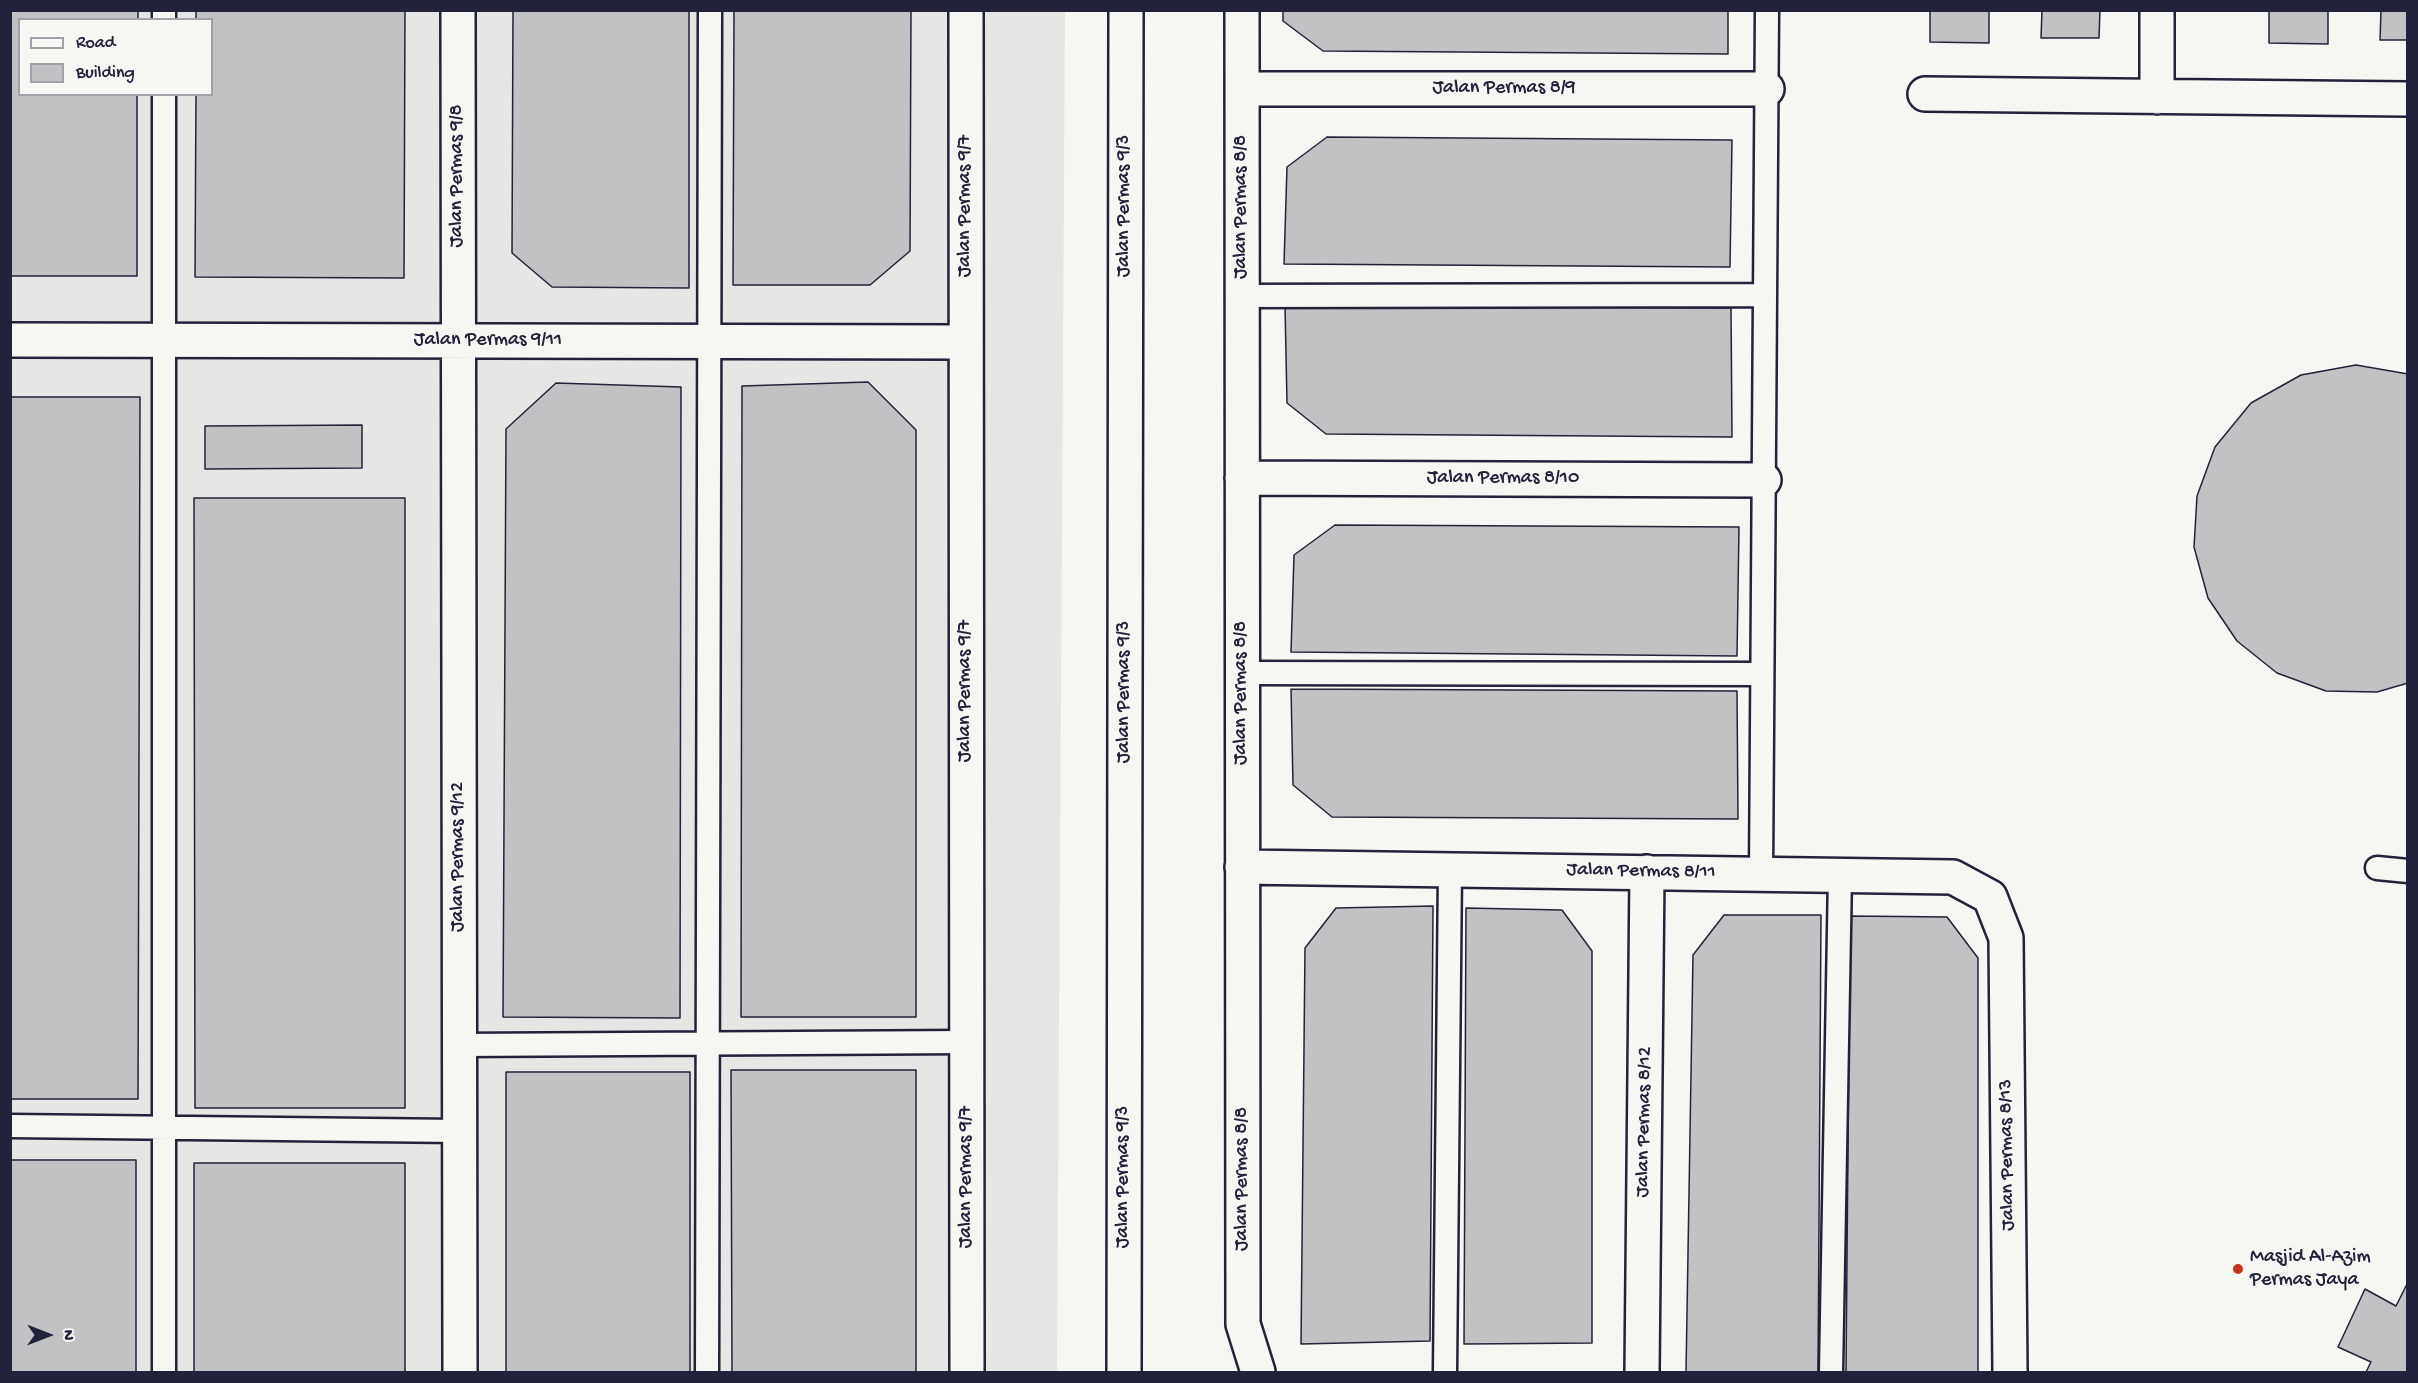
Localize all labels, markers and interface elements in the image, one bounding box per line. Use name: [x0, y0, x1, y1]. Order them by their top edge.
legend: [18, 18, 213, 96]
text: Road: [76, 33, 115, 54]
text: Building: [76, 63, 135, 84]
street label: Jalan Permas 8/9: [1432, 77, 1576, 101]
street label: Jalan Permas 9/8: [446, 104, 470, 248]
street label: Jalan Permas 9/7: [954, 135, 978, 277]
street label: Jalan Permas 9/3: [1113, 135, 1137, 277]
street label: Jalan Permas 8/8: [1230, 135, 1254, 279]
street label: Jalan Permas 9/11: [414, 329, 562, 353]
street label: Jalan Permas 8/10: [1427, 467, 1579, 491]
street label: Jalan Permas 9/7: [954, 620, 978, 762]
street label: Jalan Permas 9/3: [1113, 621, 1137, 763]
street label: Jalan Permas 8/8: [1230, 621, 1254, 765]
street label: Jalan Permas 9/12: [447, 782, 471, 932]
street label: Jalan Permas 8/11: [1566, 859, 1716, 885]
street label: Jalan Permas 8/12: [1632, 1046, 1658, 1198]
street label: Jalan Permas 8/13: [1995, 1079, 2021, 1231]
street label: Jalan Permas 9/7: [955, 1106, 979, 1248]
street label: Jalan Permas 9/3: [1112, 1106, 1136, 1248]
street label: Jalan Permas 8/8: [1231, 1107, 1255, 1251]
place label: Masjid Al-Azim Permas Jaya: [2250, 1246, 2371, 1293]
marker: Masjid Al-Azim Permas Jaya: [2231, 1262, 2245, 1276]
north arrow: [18, 1305, 78, 1365]
text: N: [57, 1330, 76, 1340]

